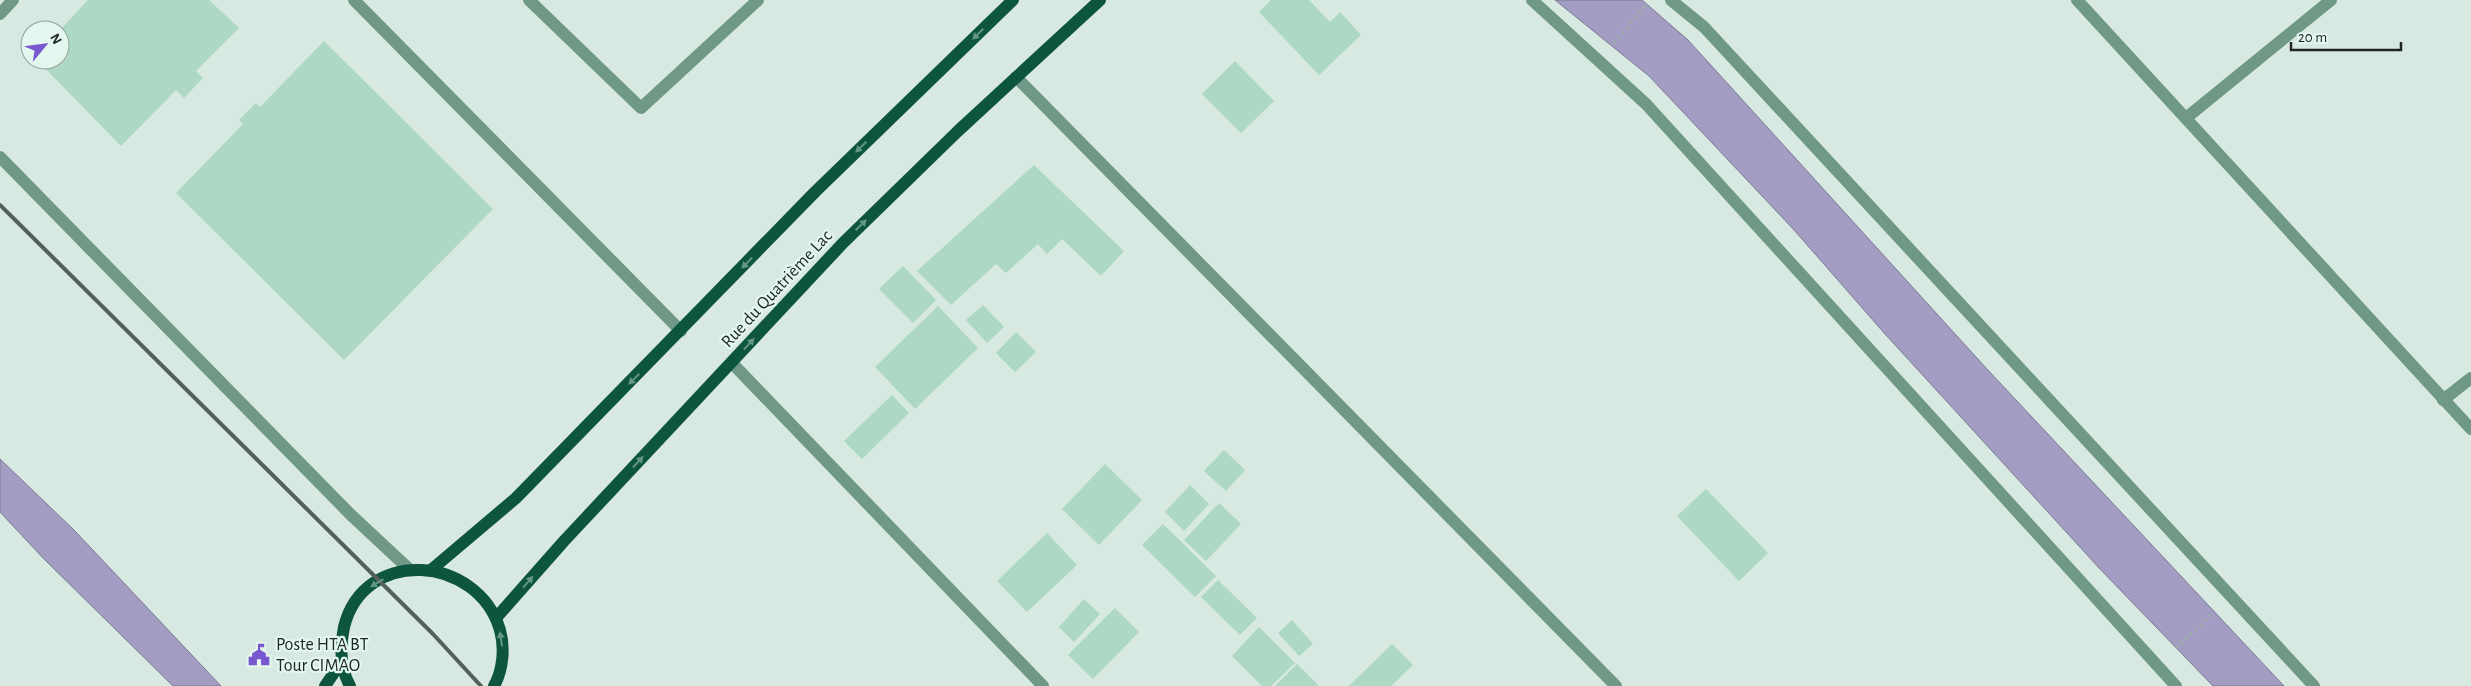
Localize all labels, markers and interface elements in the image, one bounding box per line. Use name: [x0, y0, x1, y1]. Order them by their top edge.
north arrow: [20, 20, 70, 70]
scale bar: [2291, 20, 2401, 52]
one-way arrow: [972, 28, 984, 40]
text: 20 m: [2298, 30, 2327, 45]
text: N: [47, 32, 64, 47]
one-way arrow: [856, 141, 868, 153]
one-way arrow: [855, 220, 867, 232]
street label: Rue du Quatrième Lac: [718, 227, 836, 351]
one-way arrow: [741, 256, 753, 268]
one-way arrow: [743, 338, 755, 350]
one-way arrow: [628, 373, 640, 385]
one-way arrow: [632, 457, 644, 469]
one-way arrow: [522, 576, 534, 588]
one-way arrow: [371, 578, 384, 587]
one-way arrow: [497, 630, 505, 646]
place label: Poste HTA BT Tour CIMAO: [276, 636, 369, 675]
public building icon: Poste HTA BT Tour CIMAO: [246, 642, 272, 668]

